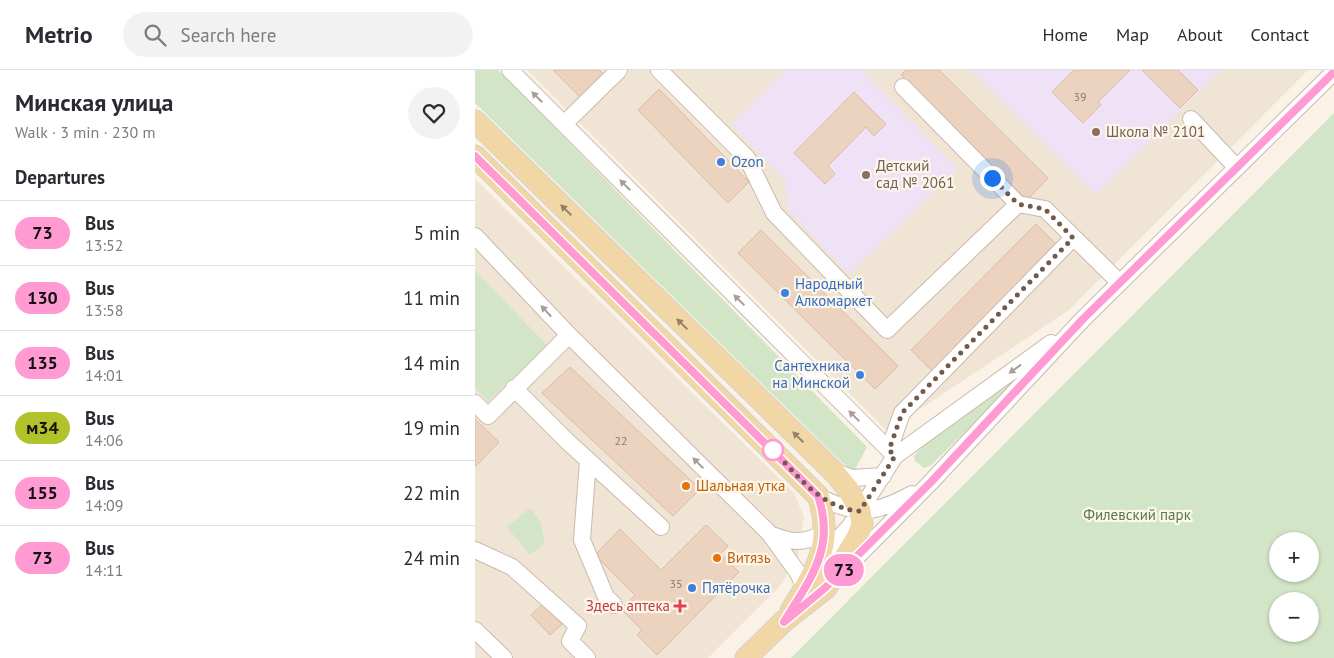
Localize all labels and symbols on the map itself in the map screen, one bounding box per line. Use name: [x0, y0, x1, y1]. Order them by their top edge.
house number: 39: [1073, 89, 1087, 104]
one-way arrow: [531, 91, 543, 103]
place label: Школа № 2101: [1106, 122, 1205, 141]
marker: Школа № 2101: [1090, 126, 1102, 138]
place label: Ozon: [731, 152, 764, 171]
marker: Ozon: [715, 156, 727, 168]
place label: Детский сад № 2061: [876, 156, 954, 192]
your location: [980, 166, 1005, 191]
marker: Детский сад № 2061: [860, 169, 872, 181]
one-way arrow: [619, 179, 631, 191]
one-way arrow: [560, 204, 572, 216]
place label: Народный Алкомаркет: [795, 274, 872, 310]
marker: Народный Алкомаркет: [779, 287, 791, 299]
one-way arrow: [734, 295, 746, 307]
one-way arrow: [540, 305, 552, 317]
one-way arrow: [676, 318, 688, 330]
place label: Сантехника на Минской: [772, 356, 850, 392]
one-way arrow: [1009, 363, 1022, 374]
marker: Сантехника на Минской: [854, 369, 866, 381]
one-way arrow: [848, 410, 860, 422]
one-way arrow: [793, 432, 805, 444]
house number: 22: [614, 433, 628, 448]
unlabelled marker: [762, 439, 784, 461]
one-way arrow: [692, 457, 704, 469]
place label: Шальная утка: [696, 476, 785, 495]
marker: Шальная утка: [680, 480, 692, 492]
park label: Филевский парк: [1083, 505, 1192, 524]
place label: Витязь: [727, 548, 771, 567]
marker: Витязь: [711, 552, 723, 564]
line badge: 73: [821, 554, 867, 586]
house number: 35: [669, 576, 683, 591]
place label: Пятёрочка: [702, 578, 770, 597]
marker: Пятёрочка: [686, 582, 698, 594]
place label: Здесь аптека: [586, 596, 670, 615]
marker: Здесь аптека: [674, 600, 686, 612]

